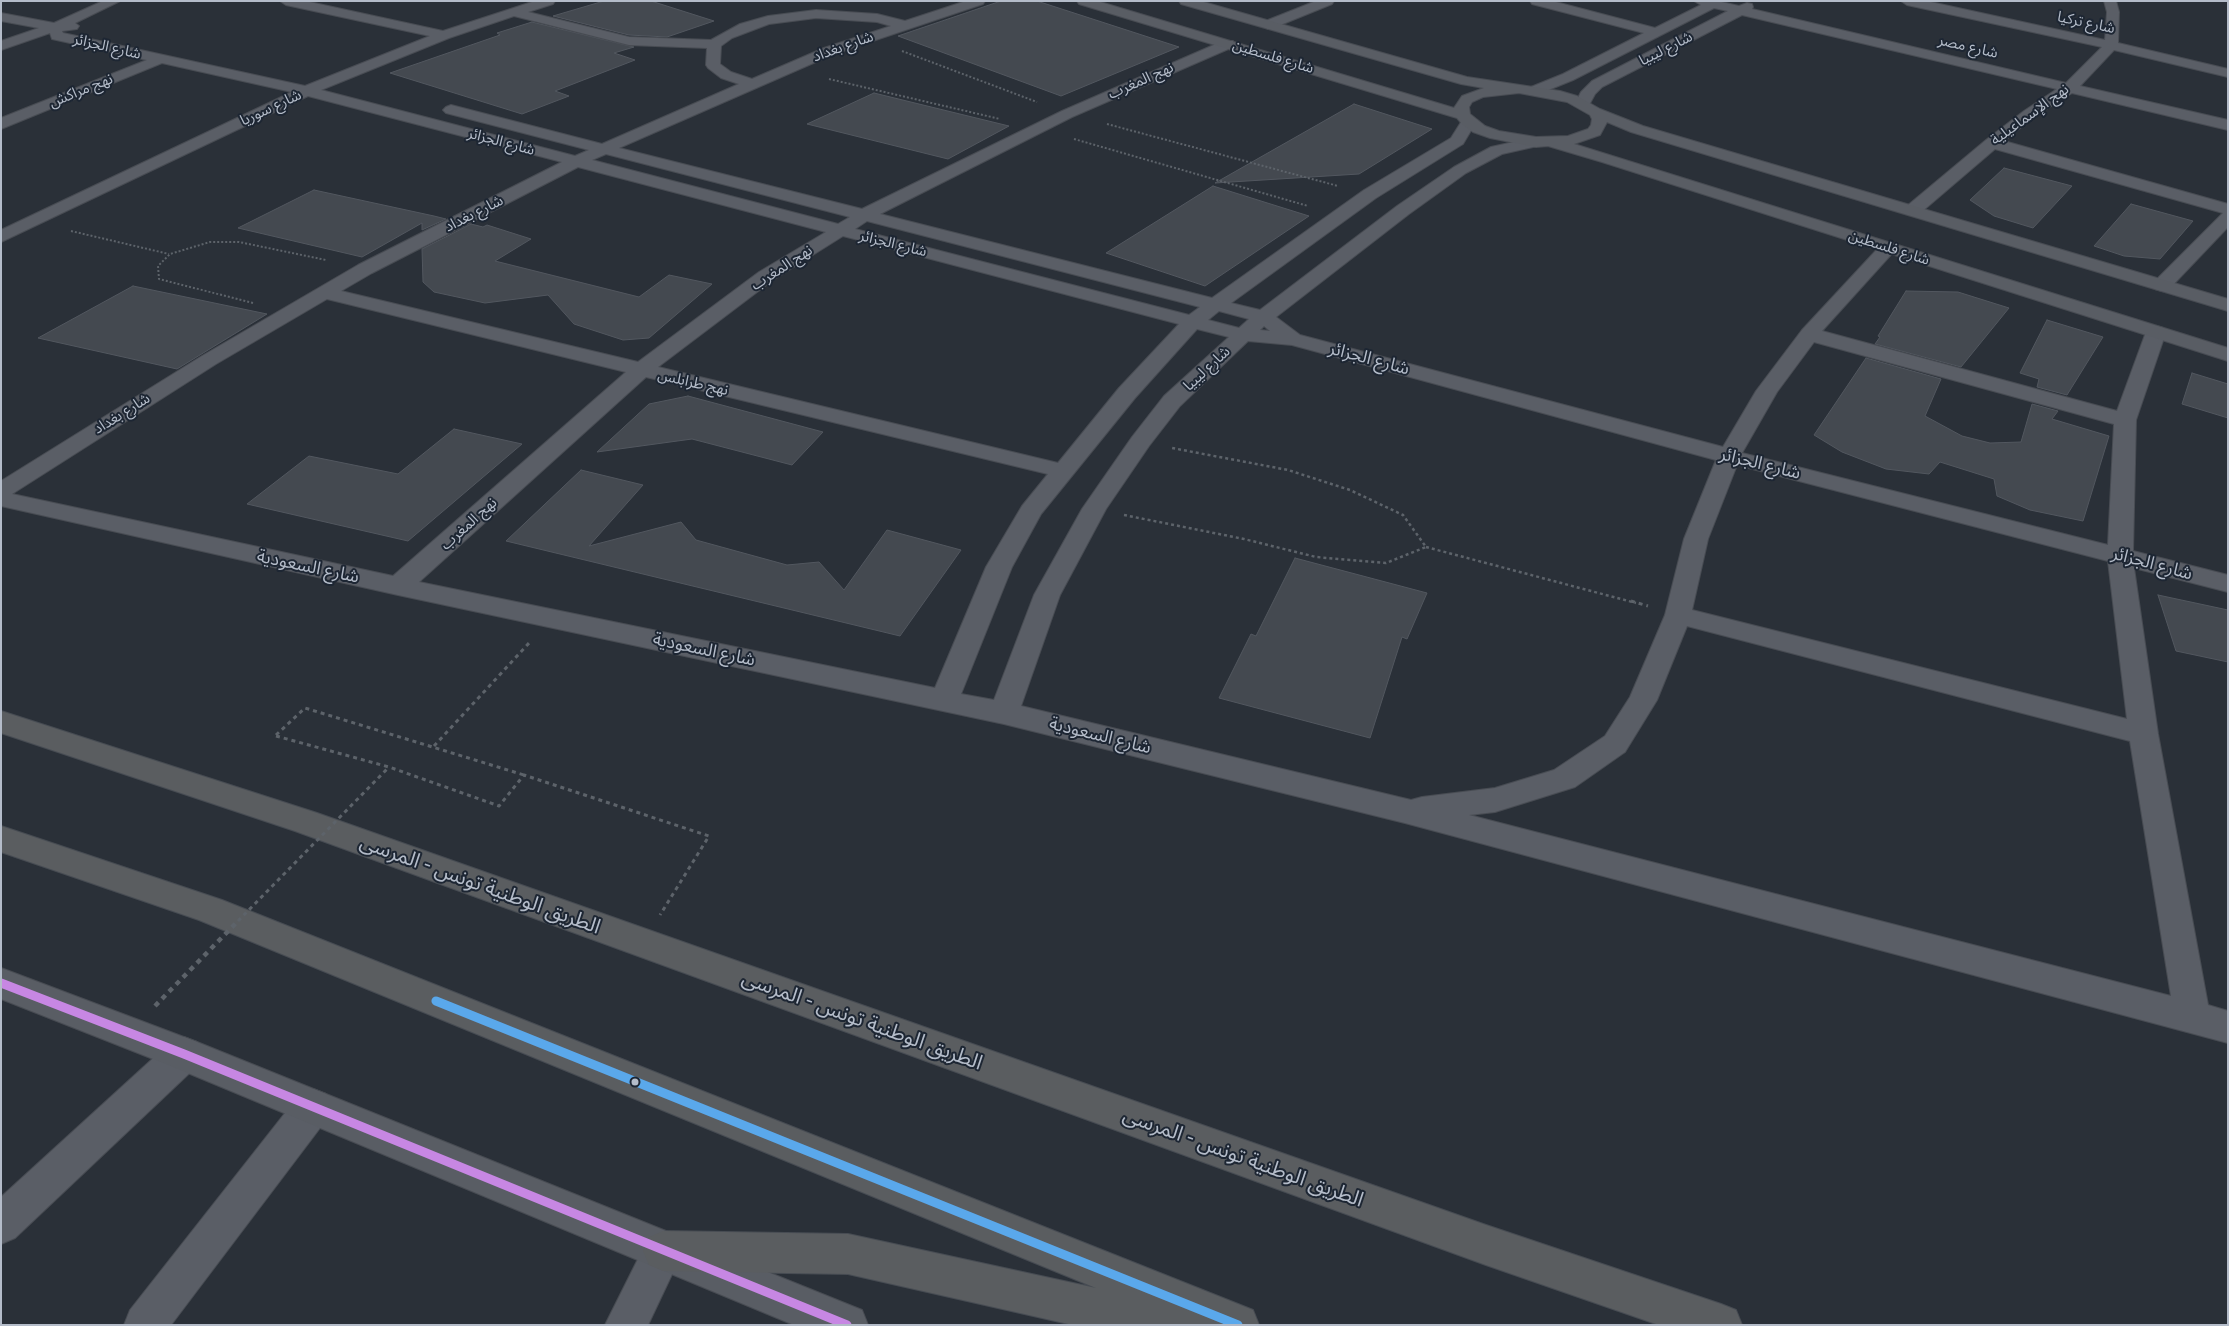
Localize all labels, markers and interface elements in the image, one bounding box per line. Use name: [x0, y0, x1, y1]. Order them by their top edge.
street label: شارع تركيا: [2055, 8, 2117, 38]
street label: شارع بغداد: [810, 28, 876, 66]
street label: شارع ليبيا: [1636, 28, 1696, 70]
street label: شارع الجزائر: [71, 30, 143, 64]
street label: شارع مصر: [1936, 31, 2000, 63]
street label: شارع فلسطين: [1230, 36, 1316, 78]
street label: نهج المغرب: [1106, 59, 1176, 103]
street label: نهج مراكش: [47, 70, 115, 112]
street label: نهج الإسماعيلية: [1987, 81, 2073, 149]
street label: شارع سوريا: [238, 86, 304, 130]
street label: شارع الجزائر: [465, 124, 537, 160]
street label: شارع بغداد: [442, 192, 506, 236]
street label: شارع فلسطين: [1846, 226, 1932, 270]
street label: شارع الجزائر: [857, 227, 929, 261]
street label: نهج المغرب: [748, 241, 816, 295]
street label: شارع الجزائر: [1326, 338, 1412, 380]
street label: شارع ليبيا: [1180, 343, 1234, 395]
street label: نهج طرابلس: [656, 366, 730, 400]
street label: شارع بغداد: [90, 390, 154, 438]
street label: شارع الجزائر: [1717, 444, 1803, 484]
street label: نهج المغرب: [437, 494, 501, 554]
street label: شارع الجزائر: [2109, 543, 2195, 585]
street label: شارع السعودية: [255, 546, 361, 588]
street label: شارع السعودية: [651, 629, 757, 671]
street label: شارع السعودية: [1047, 713, 1153, 759]
street label: الطريق الوطنية تونس - المرسى: [356, 830, 604, 940]
street label: الطريق الوطنية تونس - المرسى: [738, 966, 986, 1076]
unlabelled marker: [630, 1077, 640, 1087]
street label: الطريق الوطنية تونس - المرسى: [1119, 1103, 1367, 1213]

